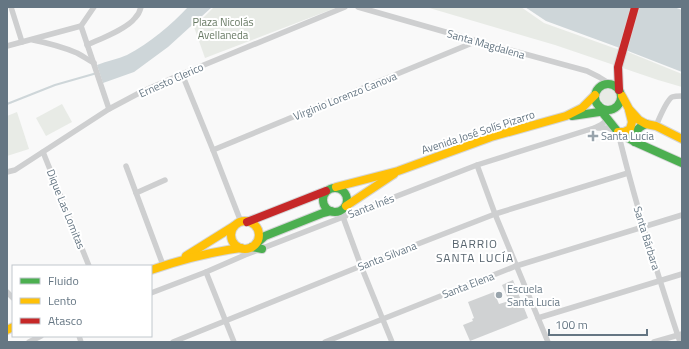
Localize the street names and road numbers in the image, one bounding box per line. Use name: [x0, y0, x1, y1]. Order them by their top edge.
street label: Santa Magdalena: [445, 25, 527, 63]
street label: Ernesto Clerico: [136, 59, 206, 101]
street label: Virginio Lorenzo Canova: [291, 68, 400, 124]
street label: Avenida José Solís Pizarro: [419, 106, 537, 158]
street label: Dique Las Lomitas: [43, 167, 89, 251]
street label: Santa Inés: [346, 190, 396, 222]
street label: Santa Bárbara: [630, 204, 664, 272]
street label: Santa Silvana: [355, 237, 419, 275]
street label: Santa Elena: [440, 268, 497, 302]

